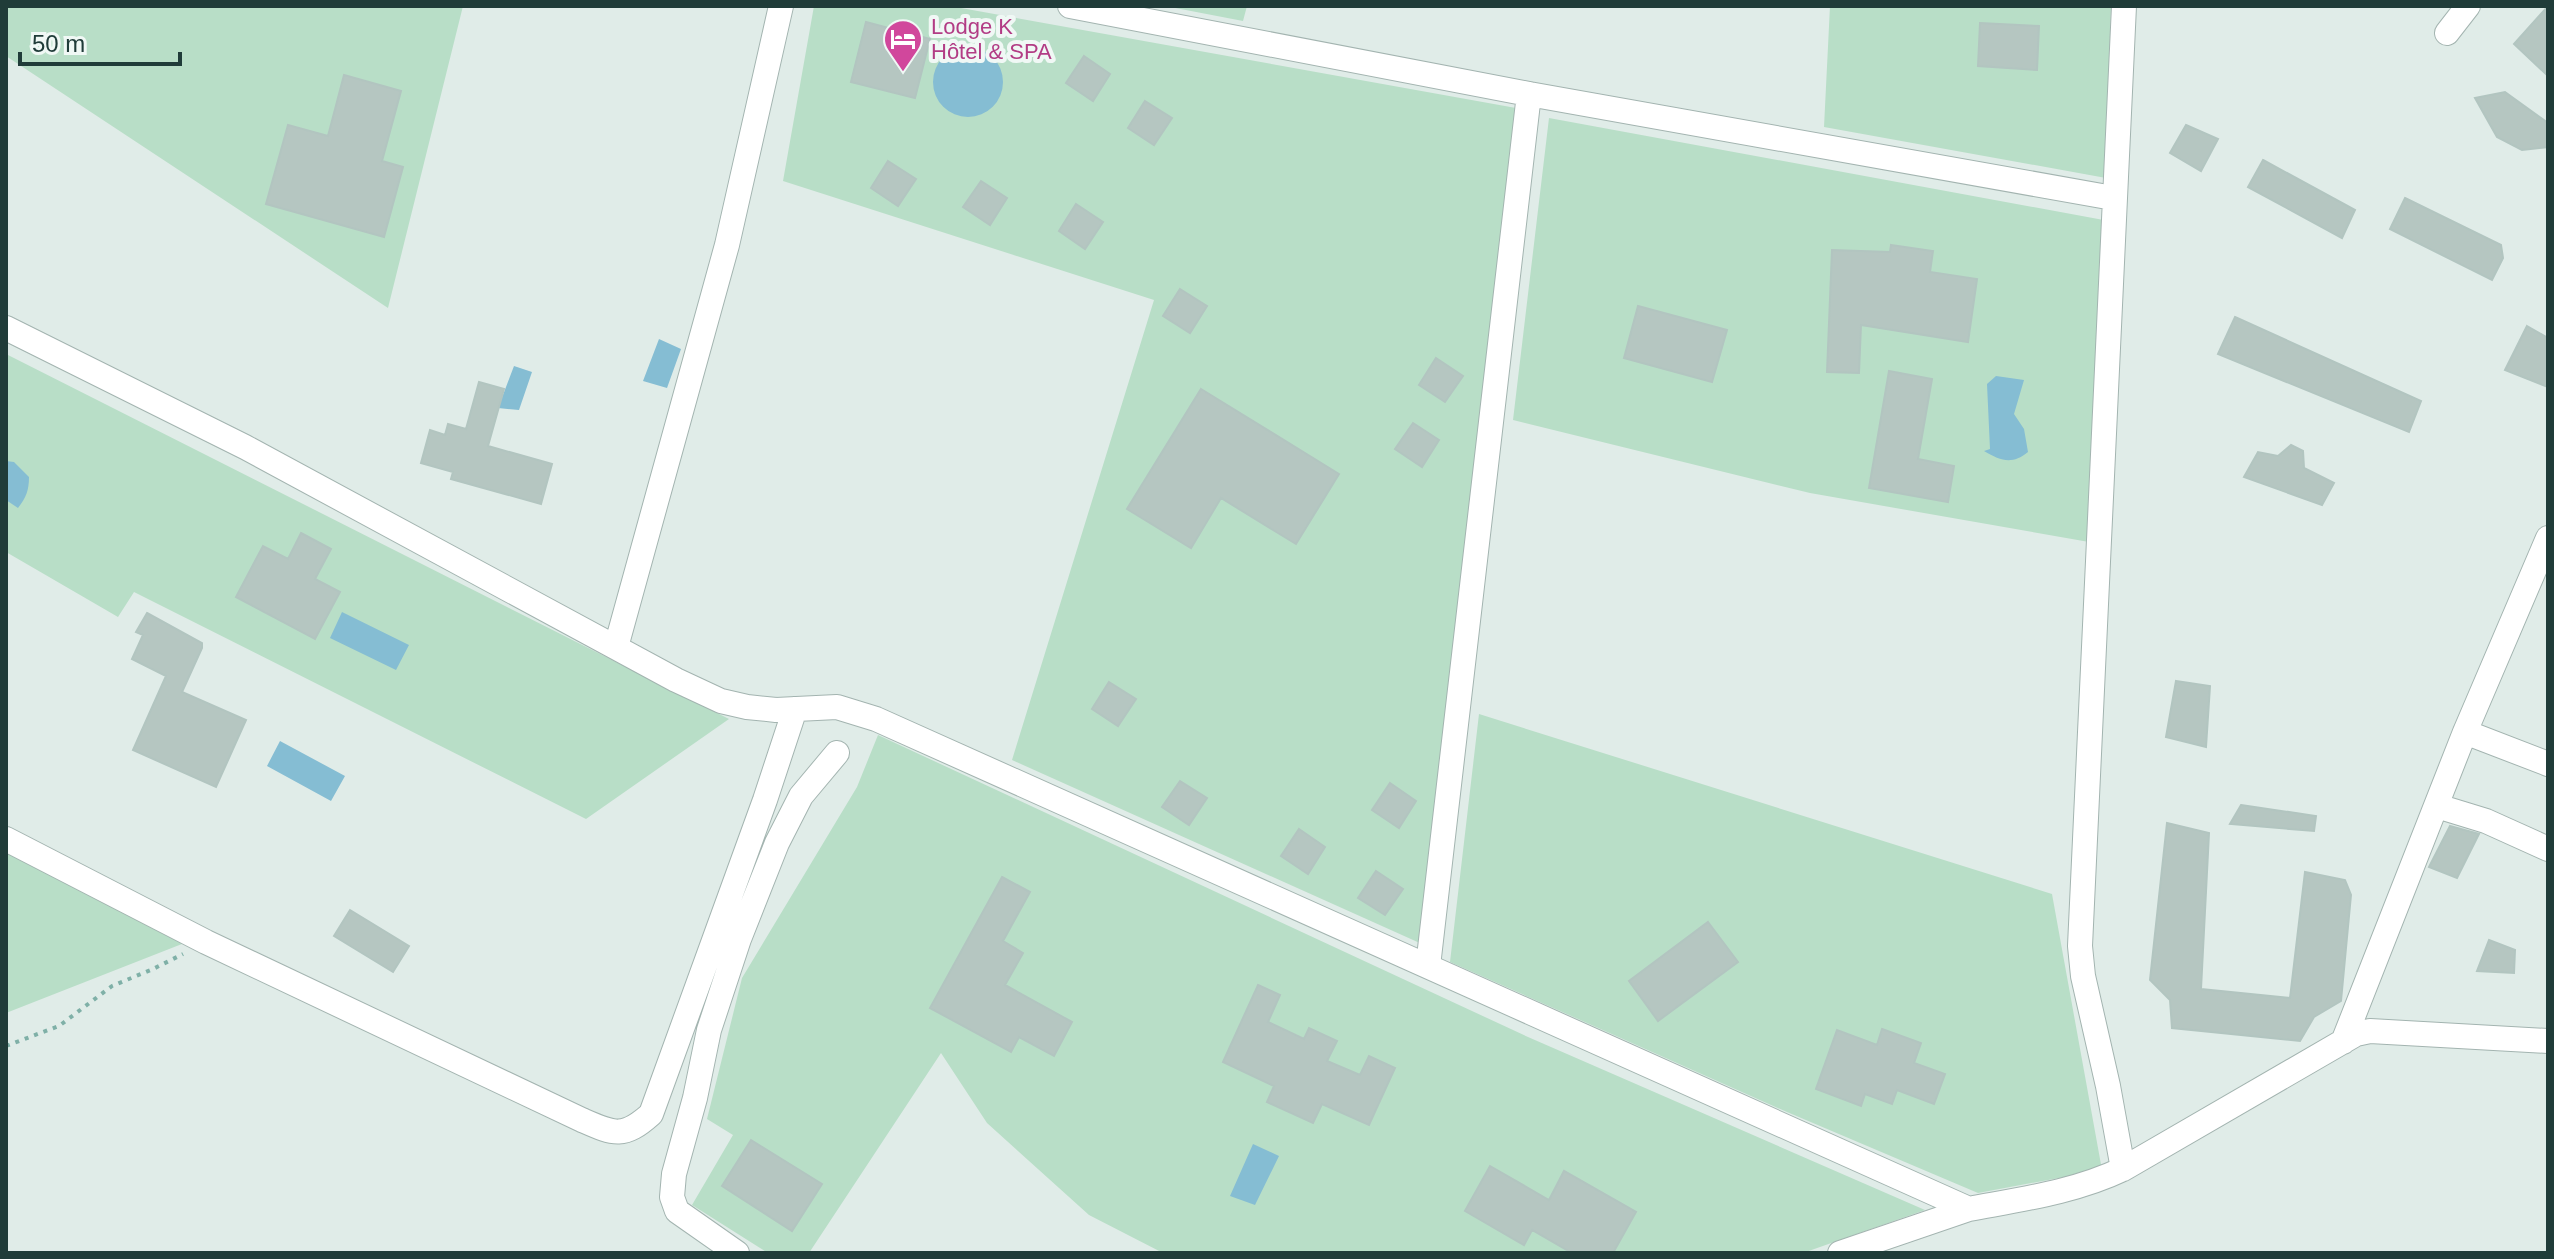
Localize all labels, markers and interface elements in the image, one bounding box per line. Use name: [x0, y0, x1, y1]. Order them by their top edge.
place label: Lodge K Hôtel & SPA: [931, 14, 1052, 64]
scale bar: [20, 16, 180, 66]
hotel icon: Lodge K Hôtel & SPA: [882, 18, 924, 73]
text: 50 m: [32, 30, 85, 57]

